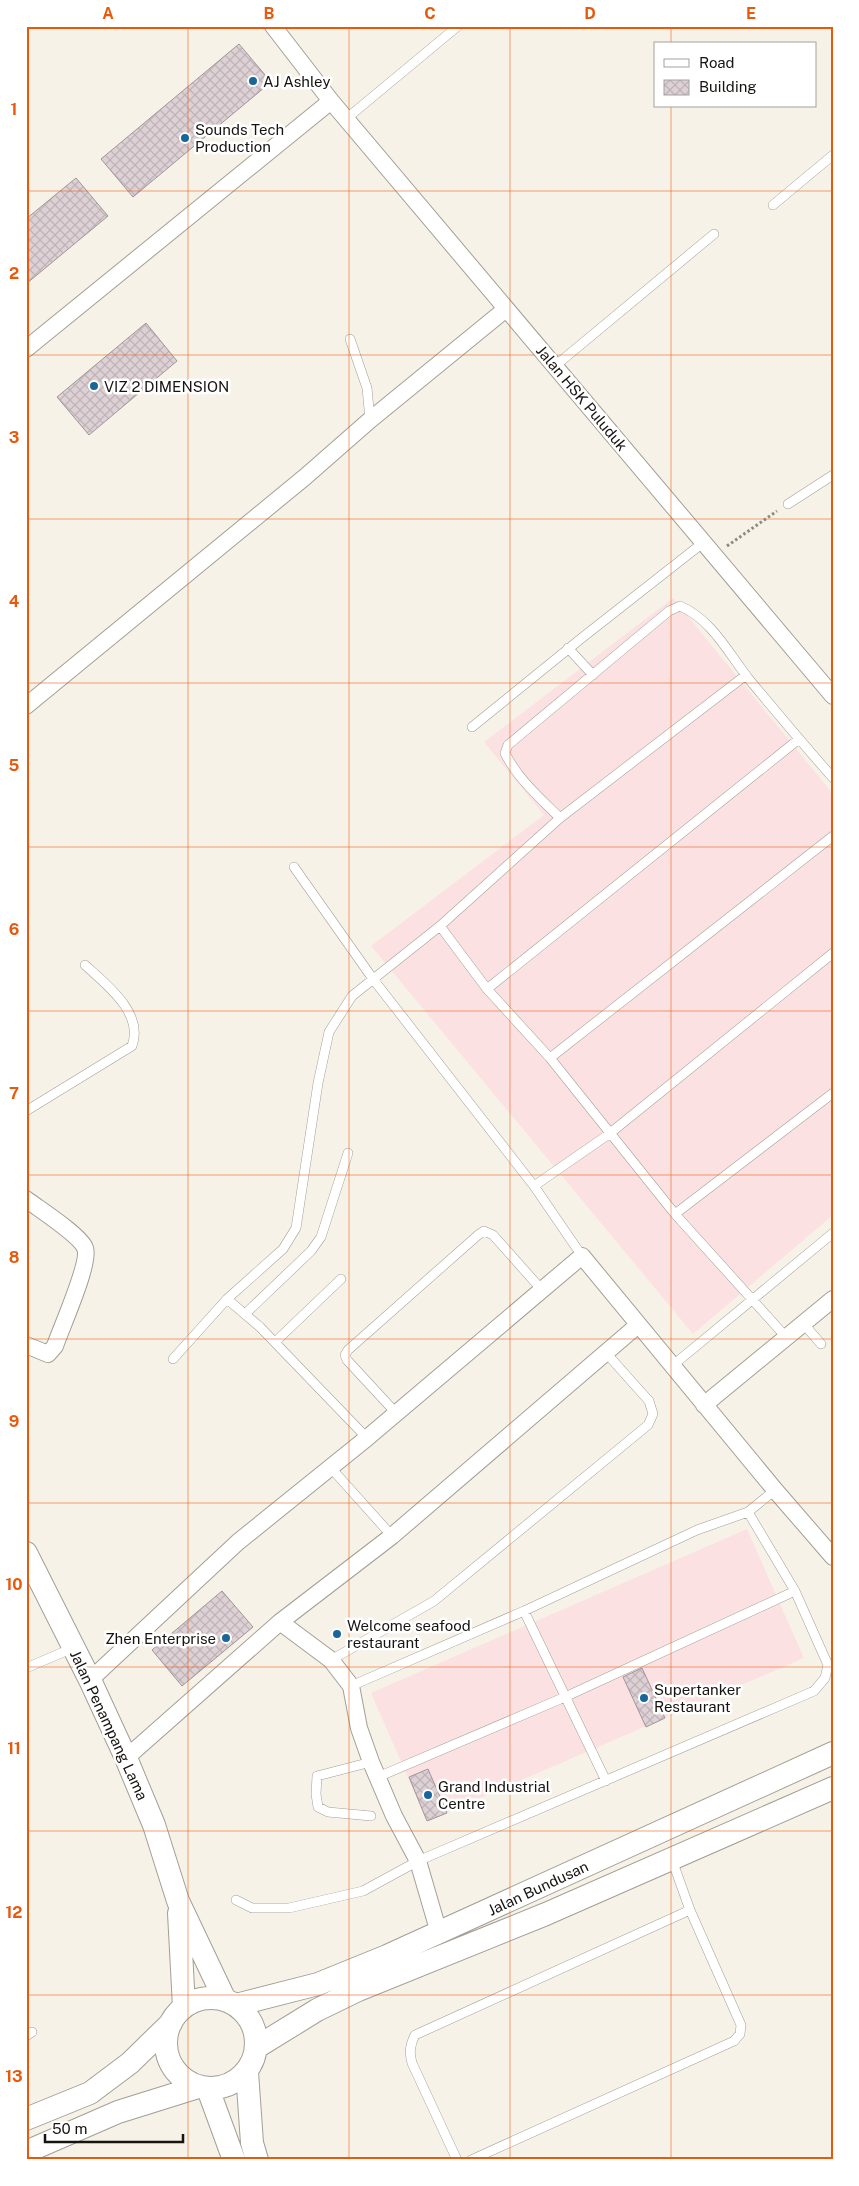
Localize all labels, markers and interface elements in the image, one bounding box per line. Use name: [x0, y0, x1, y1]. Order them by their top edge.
text: A: [102, 4, 114, 23]
text: B: [264, 4, 275, 23]
text: C: [424, 4, 436, 23]
text: D: [584, 4, 596, 23]
text: E: [746, 4, 756, 23]
legend: [654, 42, 816, 108]
text: Road: [699, 54, 735, 71]
place label: AJ Ashley: [263, 73, 331, 90]
marker: AJ Ashley: [247, 75, 259, 87]
text: Building: [699, 78, 757, 95]
text: 1: [11, 100, 17, 119]
place label: Sounds Tech Production: [195, 121, 284, 155]
marker: Sounds Tech Production: [179, 132, 191, 144]
text: 2: [9, 264, 19, 283]
street label: Jalan HSK Puluduk: [533, 342, 631, 454]
place label: VIZ 2 DIMENSION: [104, 378, 229, 395]
marker: VIZ 2 DIMENSION: [88, 380, 100, 392]
text: 3: [9, 428, 19, 447]
text: 4: [9, 592, 20, 611]
text: 5: [9, 756, 20, 775]
text: 6: [9, 920, 19, 939]
text: 7: [9, 1084, 19, 1103]
text: 8: [9, 1248, 20, 1267]
text: 9: [9, 1412, 19, 1431]
text: 10: [5, 1575, 23, 1594]
place label: Welcome seafood restaurant: [347, 1617, 471, 1651]
marker: Welcome seafood restaurant: [331, 1628, 343, 1640]
place label: Zhen Enterprise: [105, 1630, 216, 1647]
marker: Zhen Enterprise: [220, 1632, 232, 1644]
street label: Jalan Penampang Lama: [67, 1647, 151, 1803]
place label: Supertanker Restaurant: [654, 1681, 741, 1715]
marker: Supertanker Restaurant: [638, 1692, 650, 1704]
text: 11: [7, 1739, 21, 1758]
place label: Grand Industrial Centre: [438, 1778, 550, 1812]
marker: Grand Industrial Centre: [422, 1789, 434, 1801]
street label: Jalan Bundusan: [485, 1857, 591, 1919]
text: 12: [5, 1903, 23, 1922]
text: 13: [5, 2067, 23, 2086]
scale bar: [45, 2111, 182, 2143]
text: 50 m: [52, 2120, 87, 2137]

